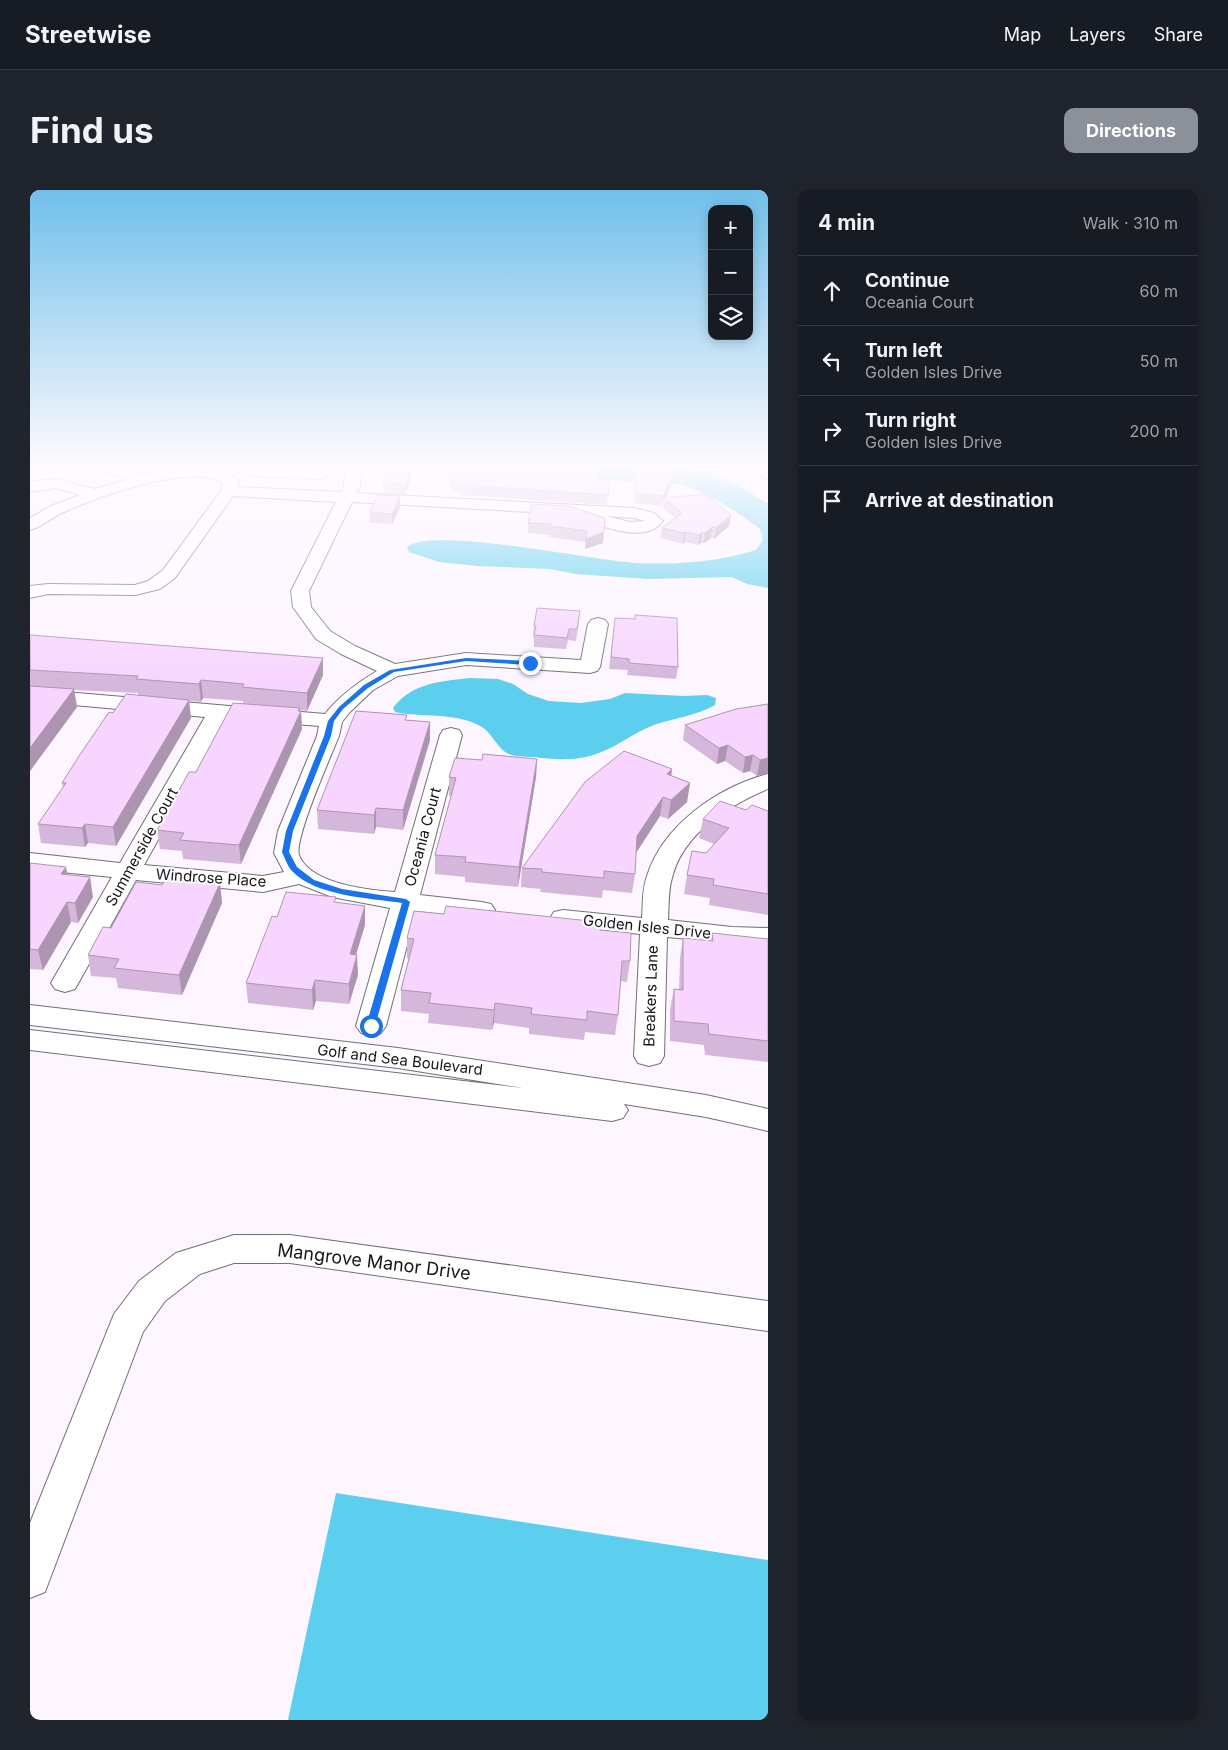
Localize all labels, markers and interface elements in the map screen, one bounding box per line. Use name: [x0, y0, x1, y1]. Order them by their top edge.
text: Streetwise: [25, 20, 151, 49]
text: Map: [1004, 24, 1041, 45]
text: Layers: [1069, 24, 1126, 45]
text: Share: [1154, 24, 1203, 45]
button: Directions: [1064, 108, 1198, 153]
text: Find us: [30, 109, 154, 151]
map controls: [708, 205, 753, 340]
button: +: [708, 205, 753, 250]
text: 4 min: [818, 210, 875, 235]
text: Walk · 310 m: [1083, 213, 1178, 233]
button: −: [708, 250, 753, 295]
text: Continue: [865, 269, 950, 292]
icon: ahead: [818, 277, 846, 305]
text: 60 m: [1139, 281, 1178, 301]
text: Oceania Court: [865, 292, 974, 312]
button: layers: [708, 295, 753, 340]
text: Turn left: [865, 339, 943, 362]
icon: left: [818, 347, 846, 375]
text: 50 m: [1140, 351, 1178, 371]
text: Golden Isles Drive: [865, 362, 1002, 382]
text: Turn right: [865, 409, 956, 432]
icon: right: [818, 417, 846, 445]
text: 200 m: [1130, 421, 1178, 441]
text: Golden Isles Drive: [865, 432, 1002, 452]
icon: arrive: [818, 487, 846, 515]
text: Arrive at destination: [865, 489, 1054, 512]
route end: [519, 652, 542, 675]
street label: Summerside Court: [101, 784, 182, 909]
street label: Oceania Court: [400, 785, 445, 889]
street label: Windrose Place: [155, 864, 267, 891]
street label: Golden Isles Drive: [582, 910, 712, 943]
street label: Breakers Lane: [639, 945, 662, 1047]
route start: [360, 1015, 383, 1038]
street label: Golf and Sea Boulevard: [316, 1040, 484, 1079]
street label: Mangrove Manor Drive: [276, 1239, 472, 1284]

